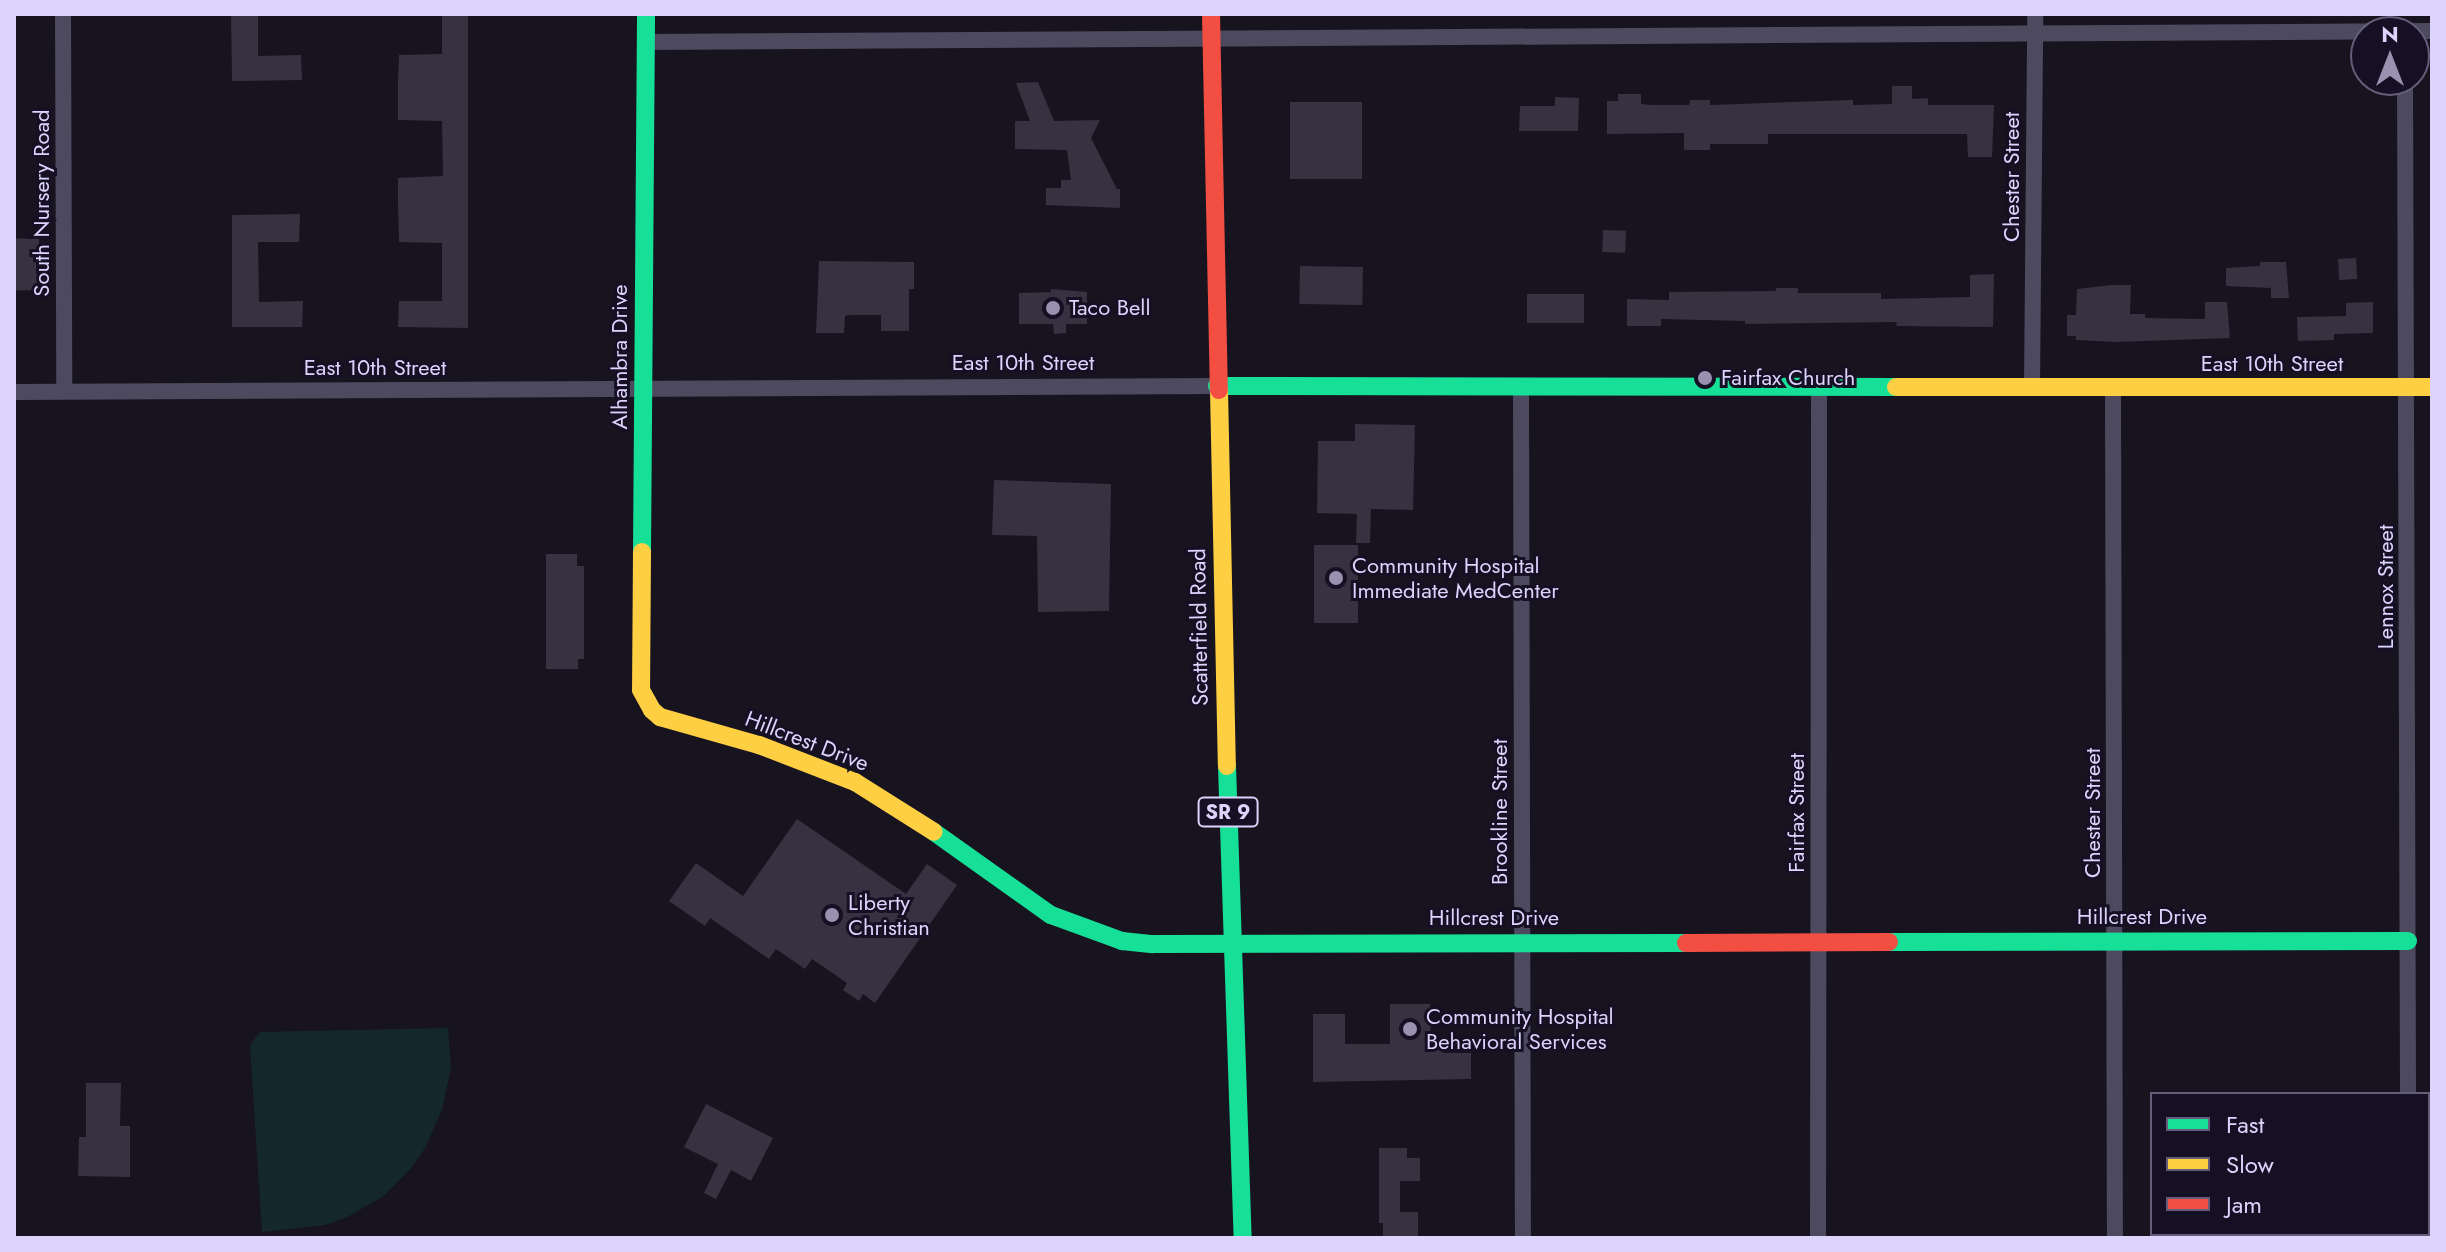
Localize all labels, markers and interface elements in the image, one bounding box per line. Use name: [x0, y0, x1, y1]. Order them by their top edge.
north arrow: [2350, 16, 2430, 96]
text: N: [2381, 18, 2399, 50]
street label: South Nursery Road: [29, 109, 55, 297]
street label: Chester Street: [1999, 112, 2025, 242]
street label: Alhambra Drive: [607, 284, 633, 430]
place label: Taco Bell: [1069, 295, 1150, 321]
marker: Taco Bell: [1044, 299, 1062, 317]
street label: East 10th Street: [952, 350, 1094, 376]
street label: East 10th Street: [2201, 351, 2343, 377]
street label: East 10th Street: [304, 355, 446, 381]
place label: Fairfax Church: [1721, 365, 1855, 391]
marker: Fairfax Church: [1696, 369, 1714, 387]
street label: Lennox Street: [2373, 525, 2399, 649]
street label: Scatterfield Road: [1184, 548, 1214, 706]
place label: Community Hospital Immediate MedCenter: [1352, 552, 1559, 604]
marker: Community Hospital Immediate MedCenter: [1327, 569, 1345, 587]
street label: Hillcrest Drive: [741, 705, 873, 777]
street label: Brookline Street: [1487, 739, 1513, 885]
street label: Chester Street: [2080, 748, 2106, 878]
street label: Fairfax Street: [1784, 753, 1810, 873]
road number: SR 9: [1196, 796, 1260, 828]
place label: Liberty Christian: [848, 889, 930, 940]
street label: Hillcrest Drive: [2077, 904, 2207, 930]
street label: Hillcrest Drive: [1429, 905, 1559, 931]
marker: Liberty Christian: [823, 906, 841, 924]
place label: Community Hospital Behavioral Services: [1426, 1003, 1614, 1054]
marker: Community Hospital Behavioral Services: [1401, 1020, 1419, 1038]
legend: [2150, 1092, 2430, 1236]
text: Fast: [2226, 1107, 2264, 1142]
text: Slow: [2226, 1147, 2274, 1182]
text: Jam: [2226, 1187, 2262, 1222]

